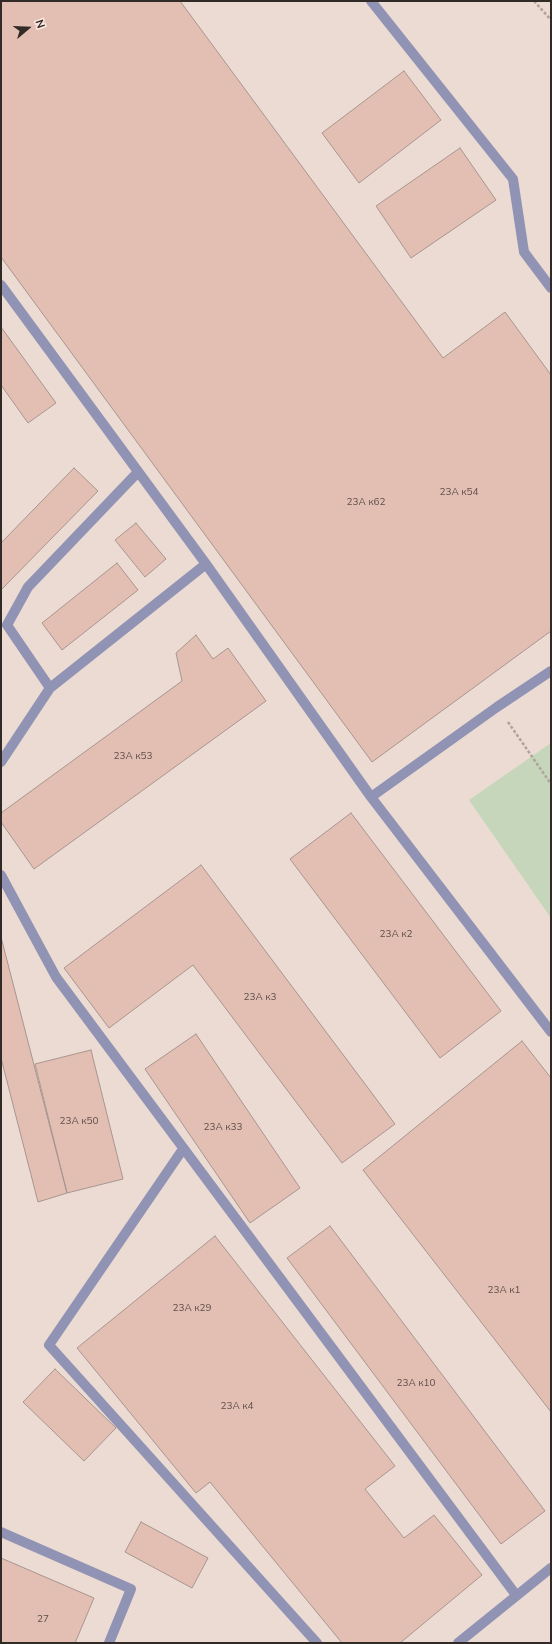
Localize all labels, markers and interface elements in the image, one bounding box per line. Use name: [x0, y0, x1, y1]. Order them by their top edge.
north arrow: [8, 8, 48, 48]
text: N: [31, 18, 48, 30]
house number: 23А к54: [439, 487, 479, 499]
house number: 23А к62: [346, 497, 386, 509]
house number: 23А к53: [113, 751, 153, 763]
house number: 23А к2: [379, 929, 413, 941]
house number: 23А к3: [243, 992, 277, 1004]
house number: 23А к50: [59, 1116, 99, 1128]
house number: 23А к33: [203, 1122, 243, 1134]
house number: 23А к1: [487, 1285, 521, 1297]
house number: 23А к29: [172, 1303, 212, 1315]
house number: 23А к10: [396, 1378, 436, 1390]
house number: 23А к4: [220, 1401, 254, 1413]
house number: 27: [37, 1614, 49, 1626]

